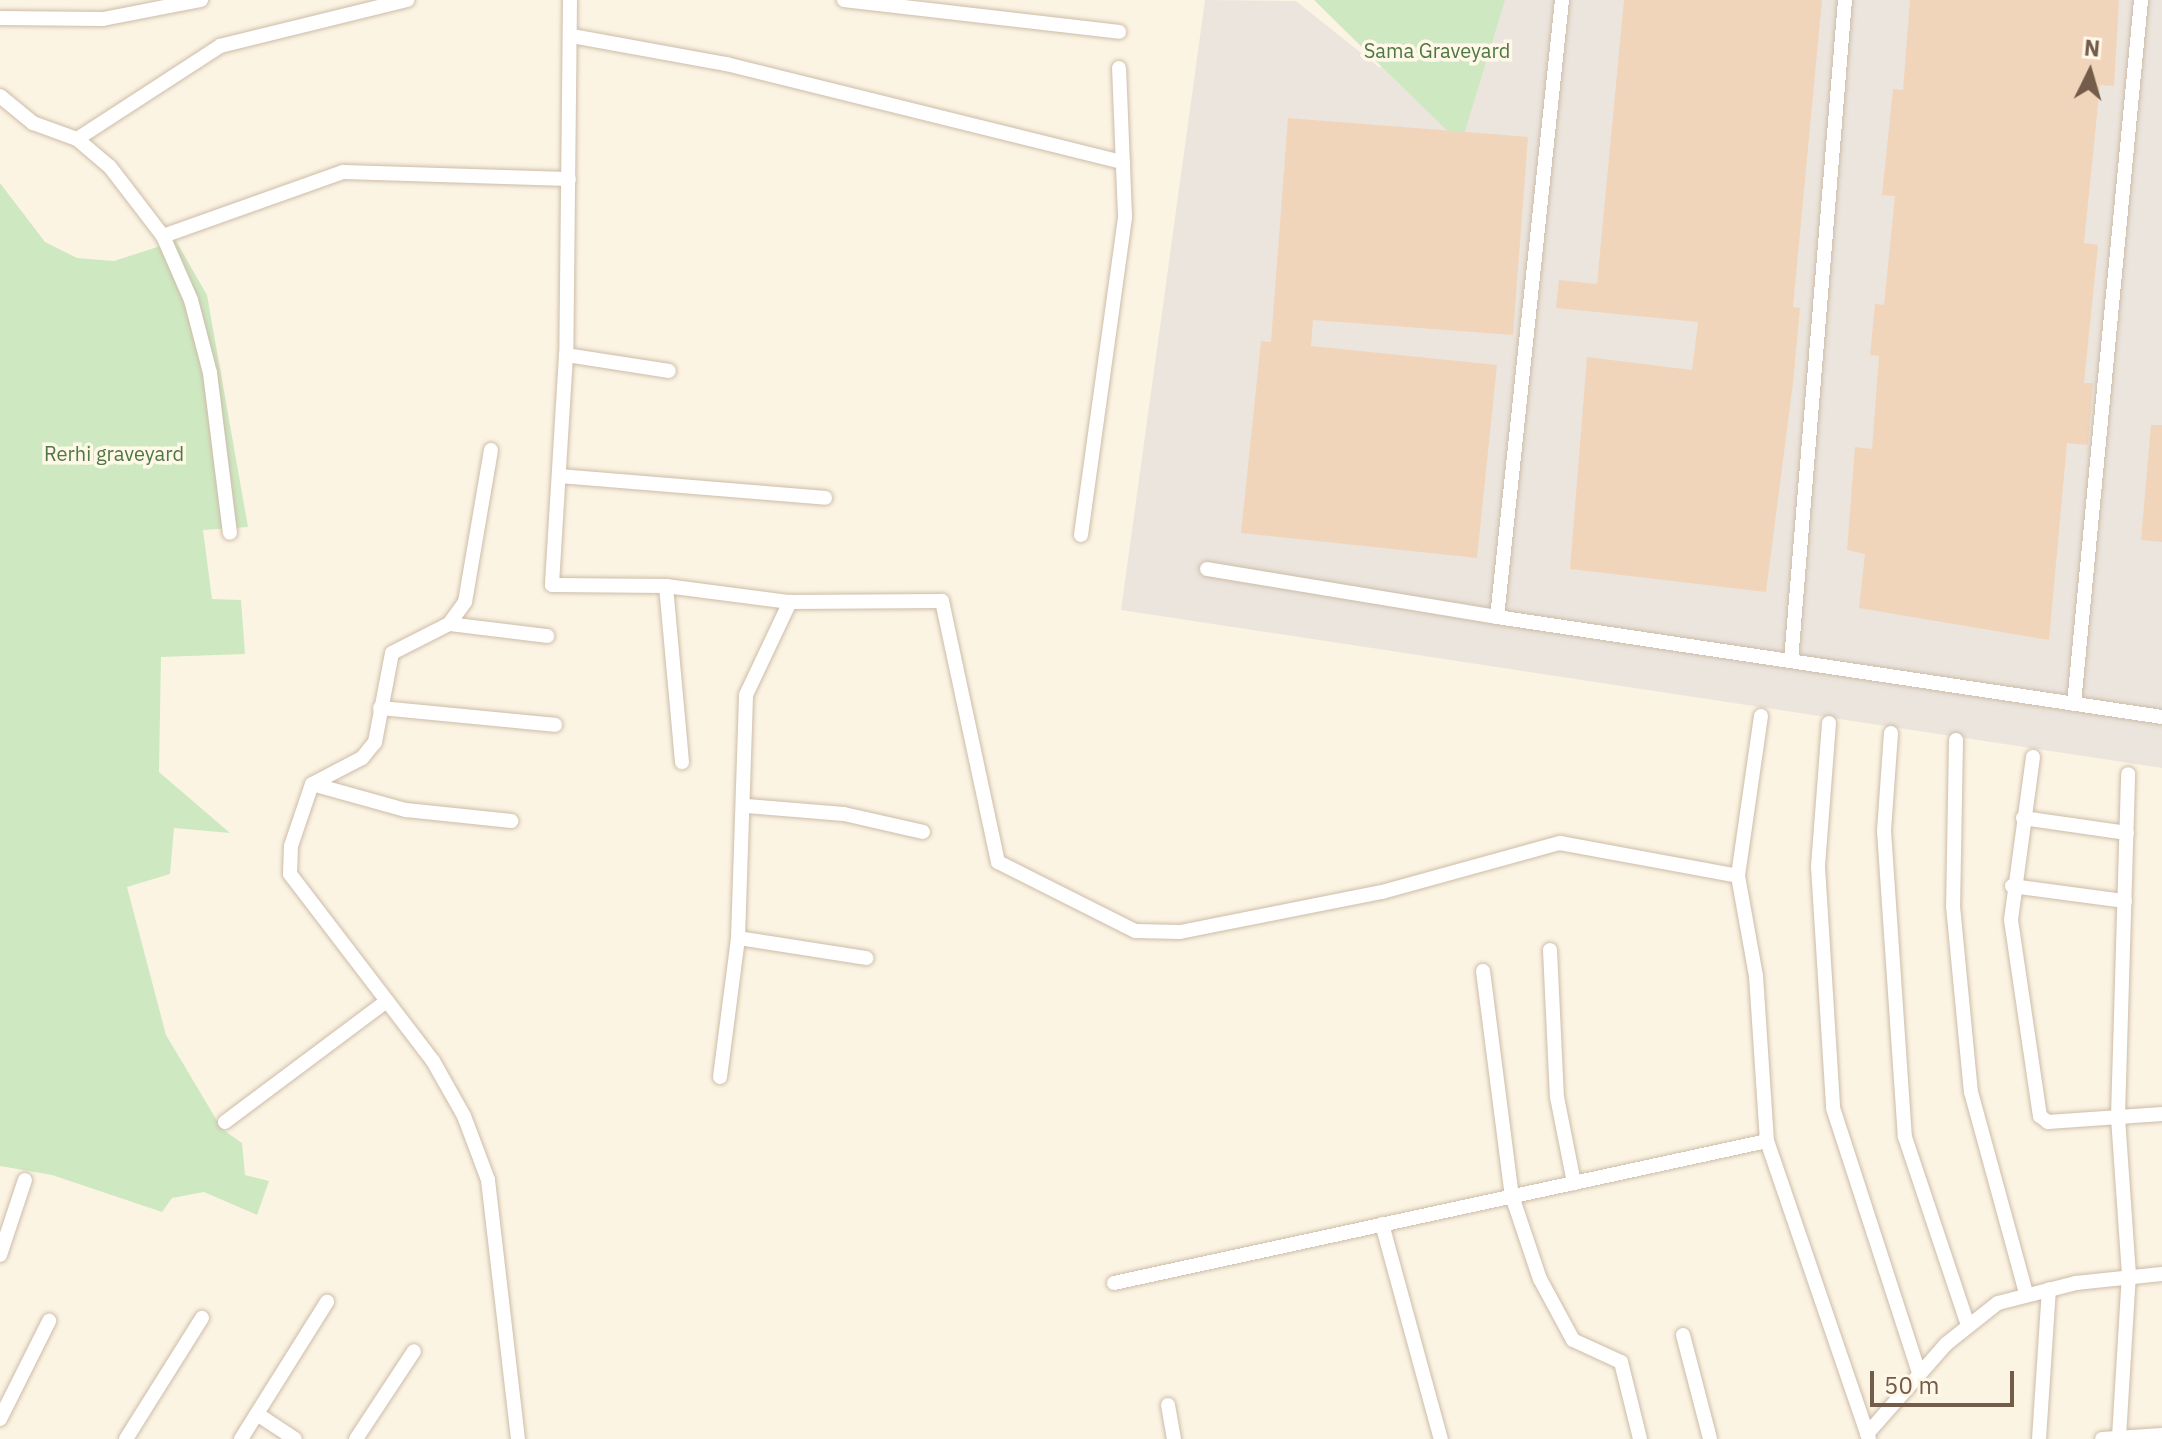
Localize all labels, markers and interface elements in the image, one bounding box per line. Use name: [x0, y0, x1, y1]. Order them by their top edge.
north arrow: [2050, 32, 2130, 112]
text: N: [2083, 32, 2101, 63]
park label: Sama Graveyard: [1364, 38, 1510, 62]
park label: Rerhi graveyard: [44, 441, 184, 465]
scale bar: [1874, 1355, 2018, 1405]
text: 50 m: [1884, 1369, 1939, 1401]

